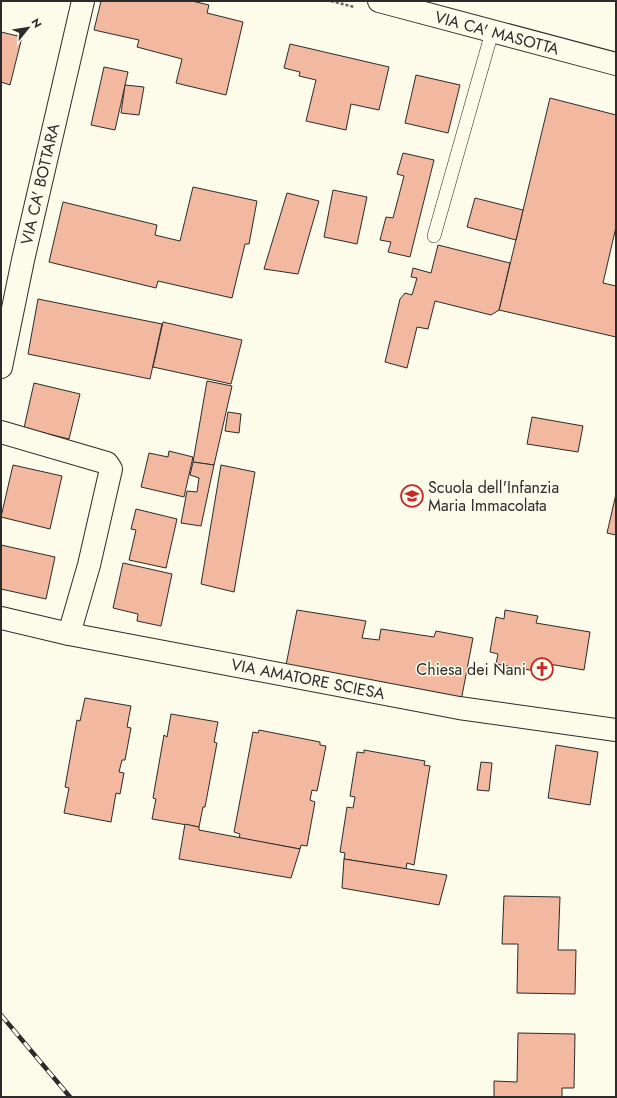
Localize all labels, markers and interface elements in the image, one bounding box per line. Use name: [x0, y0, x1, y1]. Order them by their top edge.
street label: VIA CA' MASOTTA: [432, 5, 562, 61]
north arrow: [8, 8, 48, 48]
text: N: [28, 15, 46, 31]
street label: VIA CA' BOTTARA: [15, 121, 65, 247]
place label: Scuola dell'Infanzia Maria Immacolata: [428, 476, 559, 517]
school or university icon: Scuola dell'Infanzia Maria Immacolata: [399, 483, 425, 509]
street label: VIA AMATORE SCIESA: [229, 653, 387, 705]
church icon: Chiesa dei Nani: [529, 656, 555, 682]
place label: Chiesa dei Nani: [416, 658, 526, 681]

